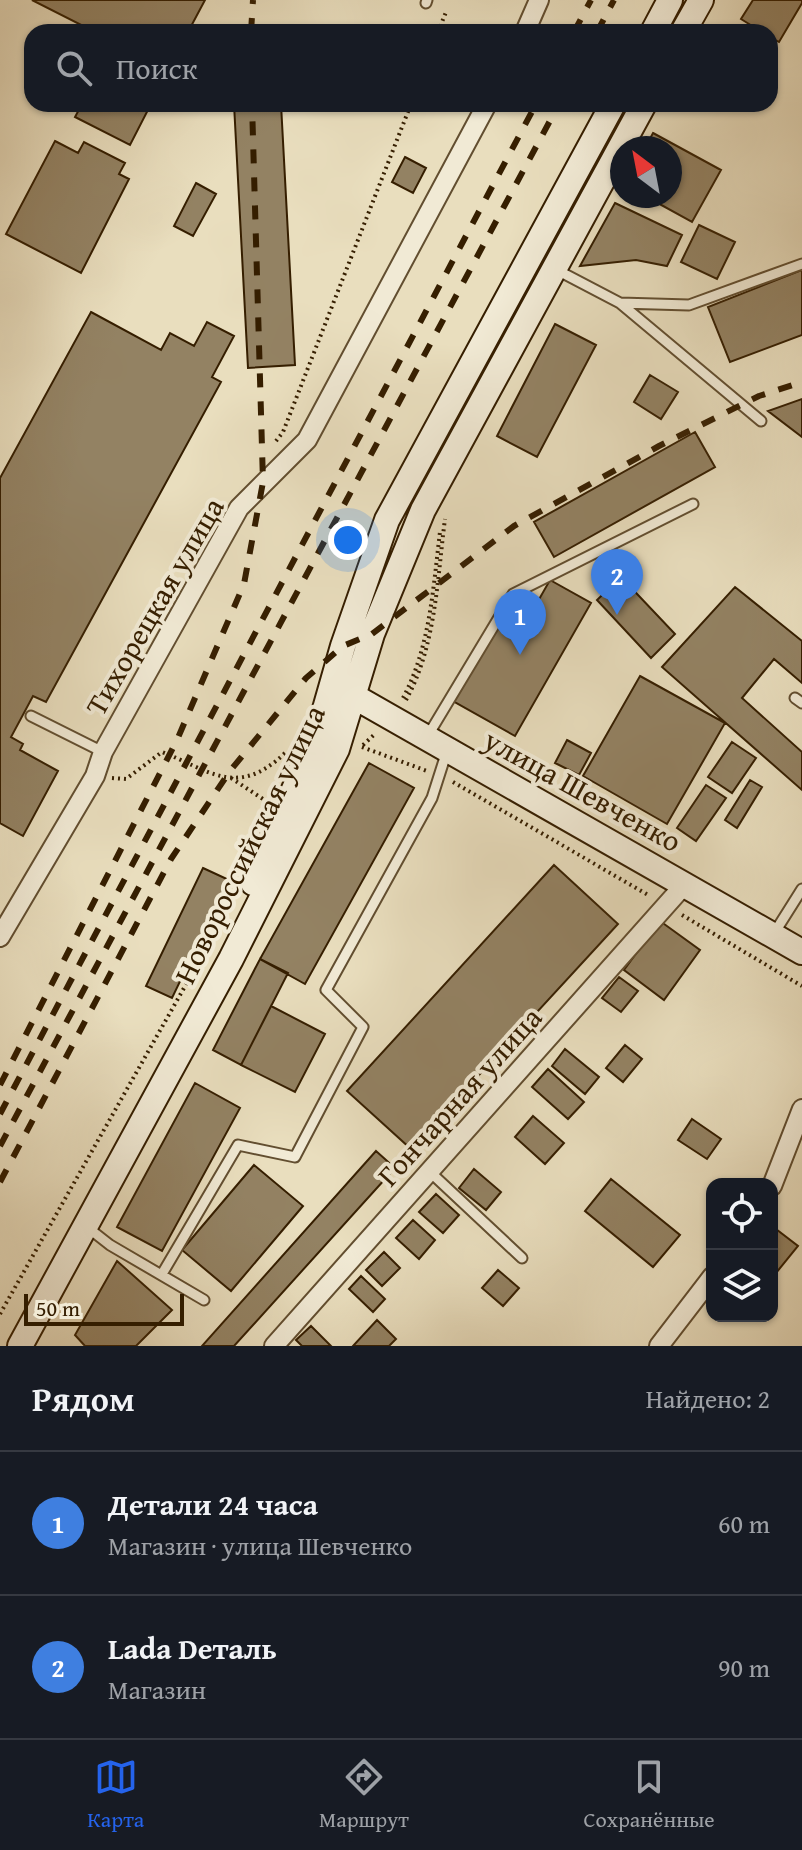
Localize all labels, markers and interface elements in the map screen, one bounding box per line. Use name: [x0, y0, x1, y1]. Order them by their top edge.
search box: [24, 24, 778, 112]
icon: search: [52, 46, 96, 90]
text: Поиск: [116, 46, 198, 90]
north arrow: [610, 136, 682, 208]
street label: Тихорецкая улица: [74, 488, 235, 723]
your location: [328, 520, 368, 560]
pin: 2: [591, 549, 643, 615]
pin: 1: [494, 589, 546, 655]
street label: Новороссийская улица: [162, 697, 336, 991]
street label: улица Шевченко: [475, 717, 690, 863]
street label: Гончарная улица: [366, 996, 552, 1196]
map controls: [706, 1178, 778, 1322]
button: locate: [706, 1178, 778, 1250]
button: layers: [706, 1250, 778, 1322]
scale bar: [24, 1290, 184, 1326]
text: 50 m: [36, 1292, 80, 1324]
text: Рядом: [32, 1374, 135, 1423]
text: Найдено: 2: [646, 1379, 770, 1418]
text: Детали 24 часа: [108, 1482, 318, 1526]
text: 1: [51, 1504, 65, 1543]
text: 60 m: [718, 1504, 770, 1543]
text: Магазин · улица Шевченко: [108, 1526, 412, 1565]
text: Lada Dеталь: [108, 1626, 277, 1670]
text: 2: [51, 1648, 65, 1687]
text: 90 m: [718, 1648, 770, 1687]
text: Магазин: [108, 1670, 206, 1709]
tab: Карта: [87, 1755, 144, 1835]
tab: Маршрут: [319, 1755, 409, 1835]
tab: Сохранённые: [584, 1755, 715, 1835]

